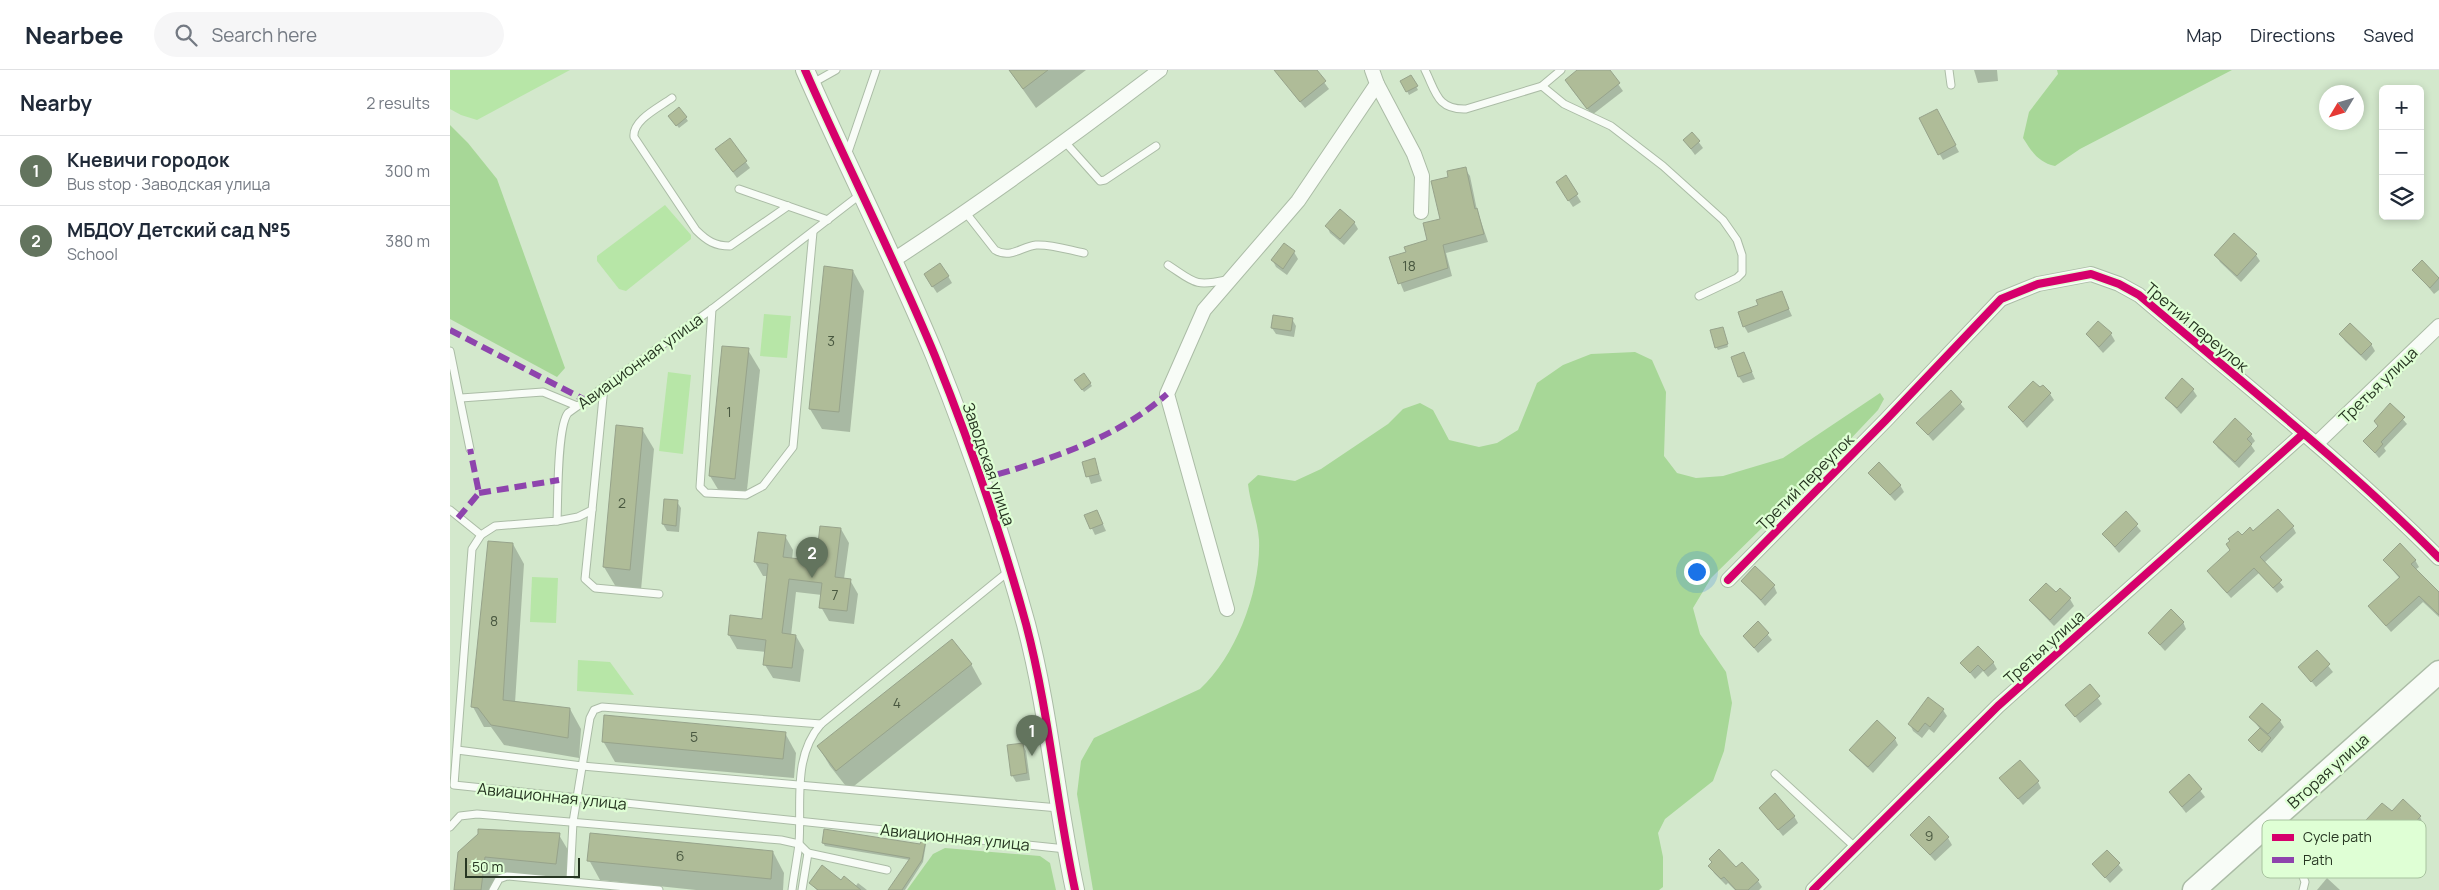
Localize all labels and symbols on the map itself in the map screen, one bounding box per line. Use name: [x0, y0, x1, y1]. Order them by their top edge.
north arrow: [2319, 85, 2364, 130]
house number: 18: [1402, 256, 1416, 275]
street label: Третий переулок: [2141, 277, 2254, 378]
street label: Авиационная улица: [573, 308, 707, 414]
house number: 3: [827, 331, 835, 350]
street label: Третья улица: [2334, 342, 2422, 428]
street label: Заводская улица: [958, 399, 1020, 529]
house number: 1: [726, 402, 732, 421]
street label: Третий переулок: [1752, 428, 1859, 535]
house number: 2: [618, 493, 626, 512]
pin: 2: [796, 537, 828, 578]
your location: [1684, 559, 1710, 585]
house number: 7: [831, 585, 839, 604]
street label: Третья улица: [1999, 605, 2089, 689]
house number: 8: [490, 611, 498, 630]
house number: 4: [893, 693, 901, 712]
pin: 1: [1016, 715, 1048, 756]
house number: 5: [690, 727, 698, 746]
street label: Вторая улица: [2282, 728, 2374, 814]
street label: Авиационная улица: [476, 777, 628, 815]
street label: Авиационная улица: [879, 818, 1031, 856]
legend: [2262, 820, 2426, 878]
house number: 9: [1925, 826, 1933, 845]
text: Cycle path: [2303, 827, 2372, 846]
house number: 6: [676, 846, 684, 865]
text: Path: [2303, 850, 2333, 869]
scale bar: [465, 855, 580, 878]

